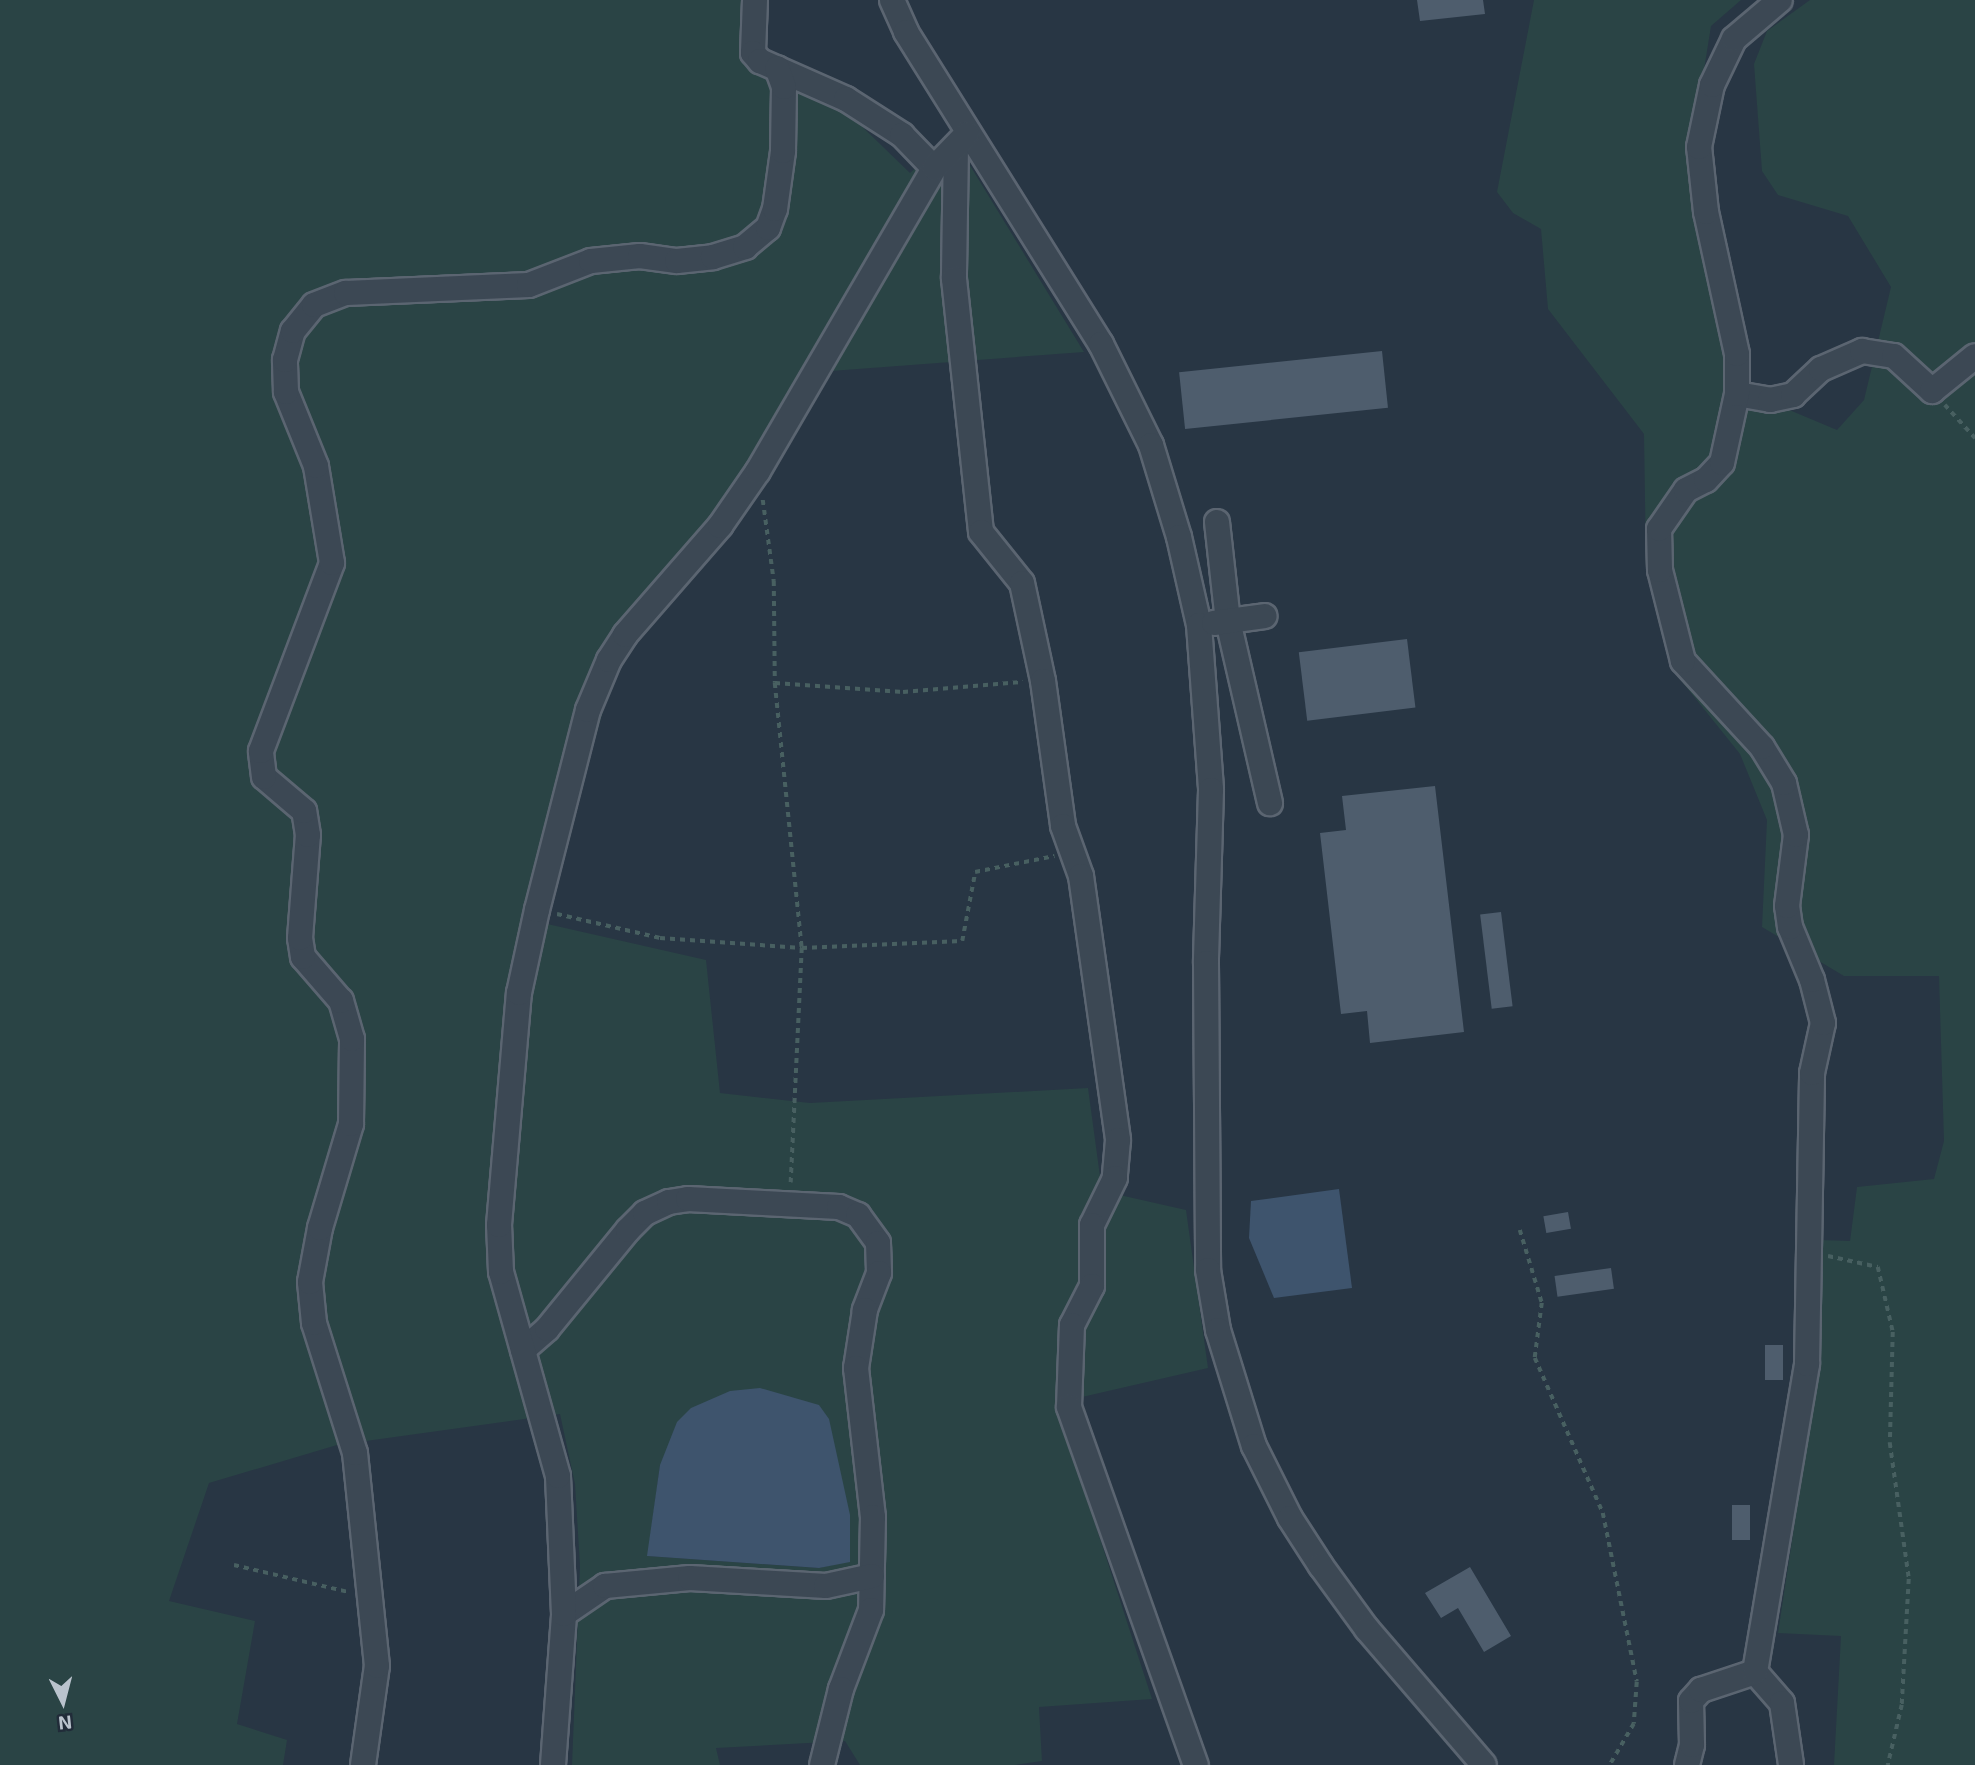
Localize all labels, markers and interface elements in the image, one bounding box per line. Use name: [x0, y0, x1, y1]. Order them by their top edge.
north arrow: [28, 1667, 98, 1737]
text: N: [57, 1711, 73, 1736]

